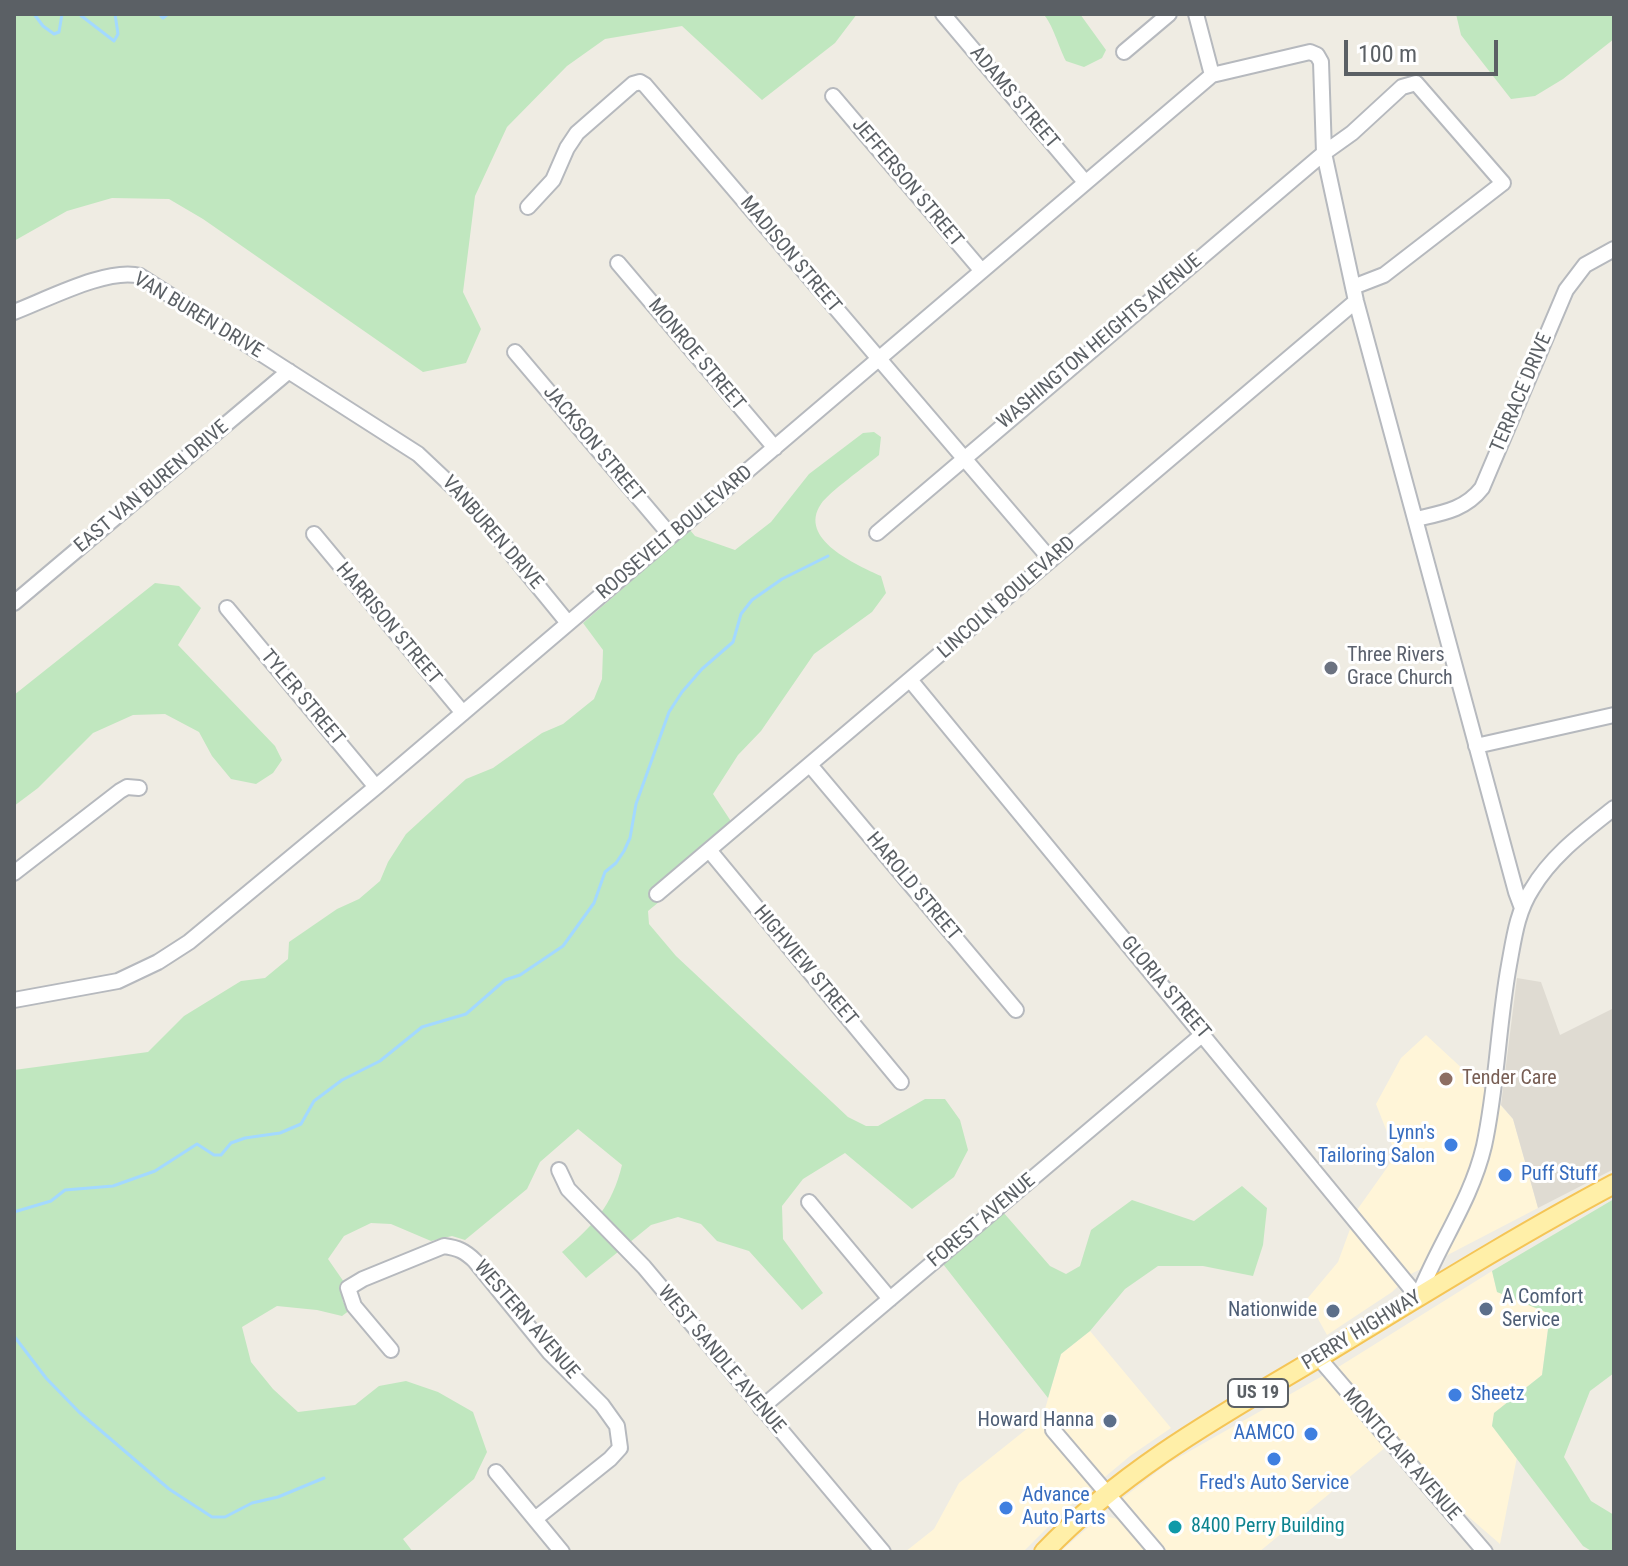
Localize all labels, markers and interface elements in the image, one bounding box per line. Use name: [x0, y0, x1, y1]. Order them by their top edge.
scale bar: [1348, 24, 1502, 74]
text: 100 m: [1358, 40, 1417, 68]
street label: ADAMS STREET: [964, 42, 1064, 154]
street label: JEFFERSON STREET: [846, 114, 968, 252]
street label: MADISON STREET: [734, 192, 846, 318]
street label: WASHINGTON HEIGHTS AVENUE: [993, 249, 1207, 435]
street label: VAN BUREN DRIVE: [129, 268, 267, 364]
street label: MONROE STREET: [642, 294, 750, 416]
street label: TERRACE DRIVE: [1486, 330, 1558, 456]
street label: JACKSON STREET: [537, 381, 649, 507]
street label: EAST VAN BUREN DRIVE: [70, 416, 234, 558]
street label: ROOSEVELT BOULEVARD: [592, 461, 758, 605]
street label: VANBUREN DRIVE: [436, 471, 548, 595]
street label: LINCOLN BOULEVARD: [933, 532, 1081, 664]
street label: HARRISON STREET: [330, 558, 446, 690]
place label: Three Rivers Grace Church: [1347, 644, 1453, 691]
street label: TYLER STREET: [255, 645, 349, 751]
marker: Three Rivers Grace Church: [1322, 659, 1340, 677]
street label: HAROLD STREET: [861, 828, 965, 946]
street label: HIGHVIEW STREET: [748, 901, 862, 1031]
street label: GLORIA STREET: [1115, 932, 1215, 1044]
place label: Tender Care: [1462, 1067, 1557, 1091]
marker: Tender Care: [1437, 1070, 1455, 1088]
place label: Lynn's Tailoring Salon: [1318, 1122, 1435, 1169]
marker: Lynn's Tailoring Salon: [1442, 1136, 1460, 1154]
place label: Puff Stuff: [1521, 1163, 1598, 1187]
marker: Puff Stuff: [1496, 1166, 1514, 1184]
street label: FOREST AVENUE: [923, 1169, 1041, 1273]
street label: WESTERN AVENUE: [468, 1256, 584, 1384]
street label: WEST SANDLE AVENUE: [652, 1281, 790, 1439]
street label: PERRY HIGHWAY: [1298, 1286, 1426, 1376]
place label: A Comfort Service: [1502, 1286, 1583, 1333]
place label: Nationwide: [1228, 1299, 1317, 1323]
marker: A Comfort Service: [1477, 1300, 1495, 1318]
marker: Nationwide: [1324, 1302, 1342, 1320]
road number: US 19: [1228, 1379, 1288, 1407]
place label: Sheetz: [1471, 1383, 1524, 1407]
street label: MONTCLAIR AVENUE: [1337, 1384, 1465, 1526]
marker: Sheetz: [1446, 1386, 1464, 1404]
place label: Howard Hanna: [978, 1409, 1094, 1433]
marker: Howard Hanna: [1101, 1412, 1119, 1430]
place label: AAMCO: [1233, 1422, 1295, 1446]
marker: AAMCO: [1302, 1425, 1320, 1443]
marker: Fred's Auto Service: [1265, 1450, 1283, 1468]
place label: Fred's Auto Service: [1199, 1472, 1349, 1496]
place label: Advance Auto Parts: [1022, 1484, 1106, 1531]
marker: Advance Auto Parts: [997, 1499, 1015, 1517]
place label: 8400 Perry Building: [1191, 1515, 1345, 1539]
marker: 8400 Perry Building: [1166, 1518, 1184, 1536]

